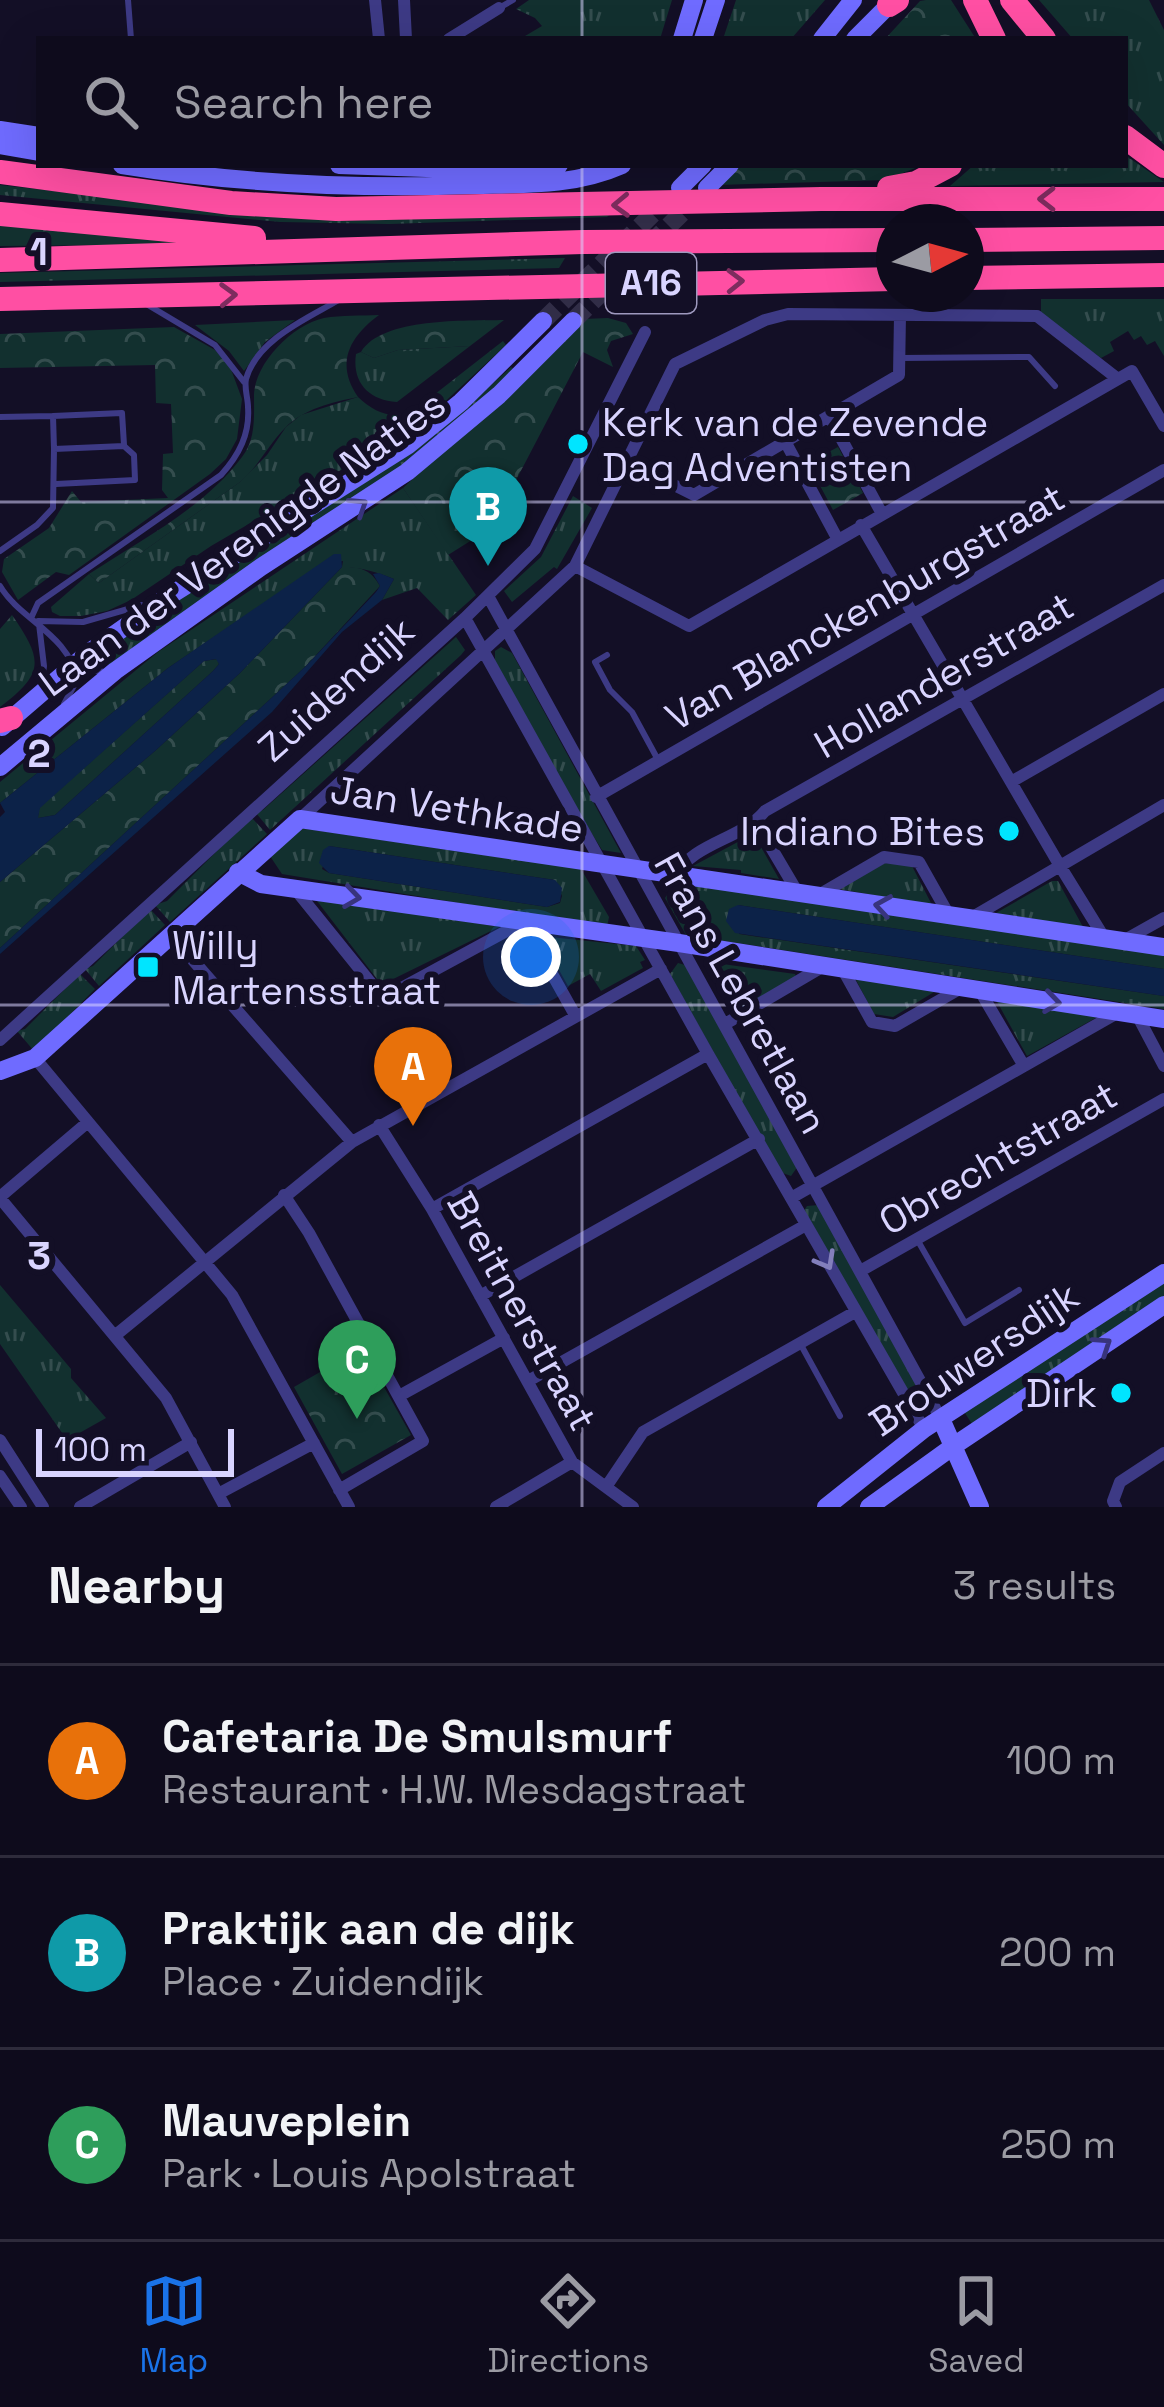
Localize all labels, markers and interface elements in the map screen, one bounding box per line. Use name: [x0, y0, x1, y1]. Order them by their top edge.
search box: [36, 36, 1128, 168]
icon: search: [78, 69, 144, 135]
text: Search here: [174, 74, 433, 131]
one-way arrow: [1037, 186, 1055, 212]
one-way arrow: [611, 192, 630, 218]
north arrow: [876, 204, 984, 312]
text: 1: [30, 227, 48, 276]
road number: A16: [606, 253, 696, 313]
one-way arrow: [726, 269, 745, 295]
one-way arrow: [219, 283, 238, 309]
street label: Laan der Verenigde Naties: [29, 379, 455, 707]
place label: Kerk van de Zevende Dag Adventisten: [602, 398, 988, 492]
marker: Kerk van de Zevende Dag Adventisten: [565, 431, 591, 457]
pin: B: [449, 467, 527, 566]
street label: Van Blanckenburgstraat: [657, 473, 1073, 741]
one-way arrow: [345, 499, 367, 521]
street label: Hollanderstraat: [806, 581, 1082, 769]
street label: Zuidendijk: [248, 606, 424, 772]
text: 2: [27, 729, 51, 778]
street label: Jan Vethkade: [327, 765, 587, 853]
place label: Indiano Bites: [740, 807, 985, 856]
marker: Indiano Bites: [996, 818, 1022, 844]
street label: Frans Lebretlaan: [643, 844, 839, 1142]
one-way arrow: [342, 883, 361, 909]
one-way arrow: [873, 895, 893, 920]
place label: Willy Martensstraat: [172, 921, 441, 1015]
your location: [501, 927, 561, 987]
marker: Willy Martensstraat: [135, 954, 161, 980]
one-way arrow: [1042, 988, 1062, 1014]
pin: A: [374, 1027, 452, 1126]
street label: Obrechtstraat: [870, 1070, 1126, 1246]
street label: Breitnerstraat: [436, 1183, 608, 1439]
text: 3: [27, 1231, 51, 1280]
one-way arrow: [812, 1248, 835, 1269]
street label: Brouwersdijk: [860, 1271, 1088, 1447]
pin: C: [318, 1320, 396, 1419]
one-way arrow: [1090, 1337, 1112, 1359]
place label: Dirk: [1026, 1369, 1097, 1418]
marker: Dirk: [1108, 1380, 1134, 1406]
scale bar: [36, 1423, 234, 1476]
text: 100 m: [54, 1429, 147, 1471]
text: Nearby: [48, 1553, 225, 1618]
text: 3 results: [953, 1561, 1116, 1610]
text: Cafetaria De Smulsmurf: [162, 1708, 672, 1765]
text: A: [75, 1736, 99, 1785]
text: 100 m: [1006, 1736, 1116, 1785]
text: Restaurant · H.W. Mesdagstraat: [162, 1765, 746, 1814]
text: Praktijk aan de dijk: [162, 1900, 575, 1957]
text: B: [74, 1928, 100, 1977]
text: 200 m: [999, 1928, 1116, 1977]
text: Place · Zuidendijk: [162, 1957, 484, 2006]
text: Mauveplein: [162, 2092, 411, 2149]
text: C: [74, 2120, 100, 2169]
text: 250 m: [1001, 2120, 1116, 2169]
text: Park · Louis Apolstraat: [162, 2149, 576, 2198]
tab: Map: [140, 2268, 208, 2382]
tab: Directions: [487, 2268, 649, 2382]
tab: Saved: [928, 2268, 1024, 2382]

